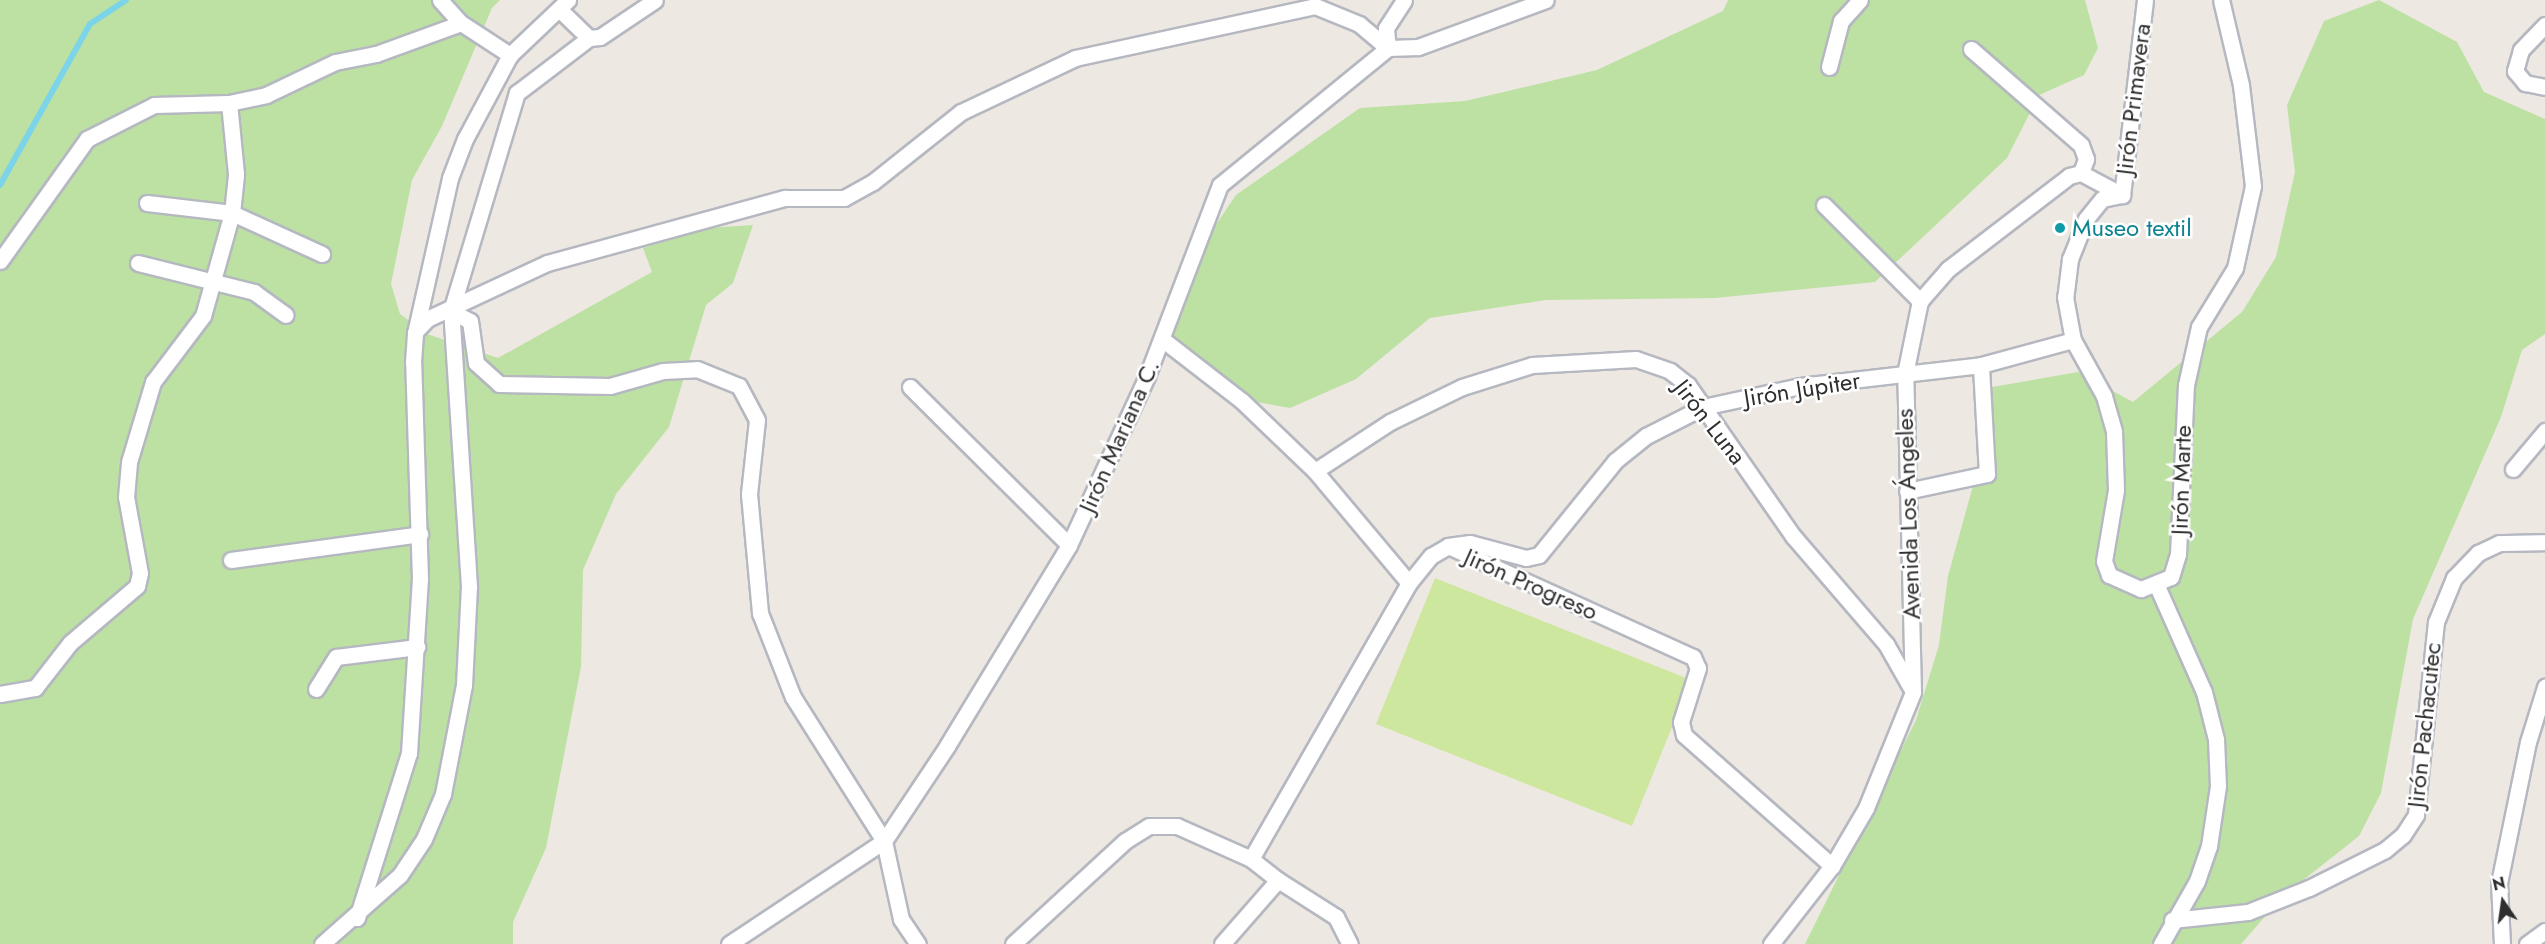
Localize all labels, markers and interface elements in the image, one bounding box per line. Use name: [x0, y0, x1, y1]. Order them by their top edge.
street label: Jirón Primavera: [2109, 22, 2157, 176]
place label: Museo textil: [2072, 214, 2192, 242]
marker: Museo textil: [2053, 221, 2067, 235]
street label: Jirón Mariana C.: [1072, 355, 1166, 517]
street label: Jirón Júpiter: [1742, 366, 1862, 412]
street label: Jirón Luna: [1668, 374, 1752, 470]
street label: Avenida Los Ángeles: [1890, 408, 1926, 620]
street label: Jirón Marte: [2165, 424, 2197, 536]
street label: Jirón Progreso: [1460, 542, 1602, 626]
street label: Jirón Pachacutec: [2401, 641, 2447, 809]
text: N: [2490, 871, 2508, 897]
north arrow: [2473, 872, 2533, 932]

